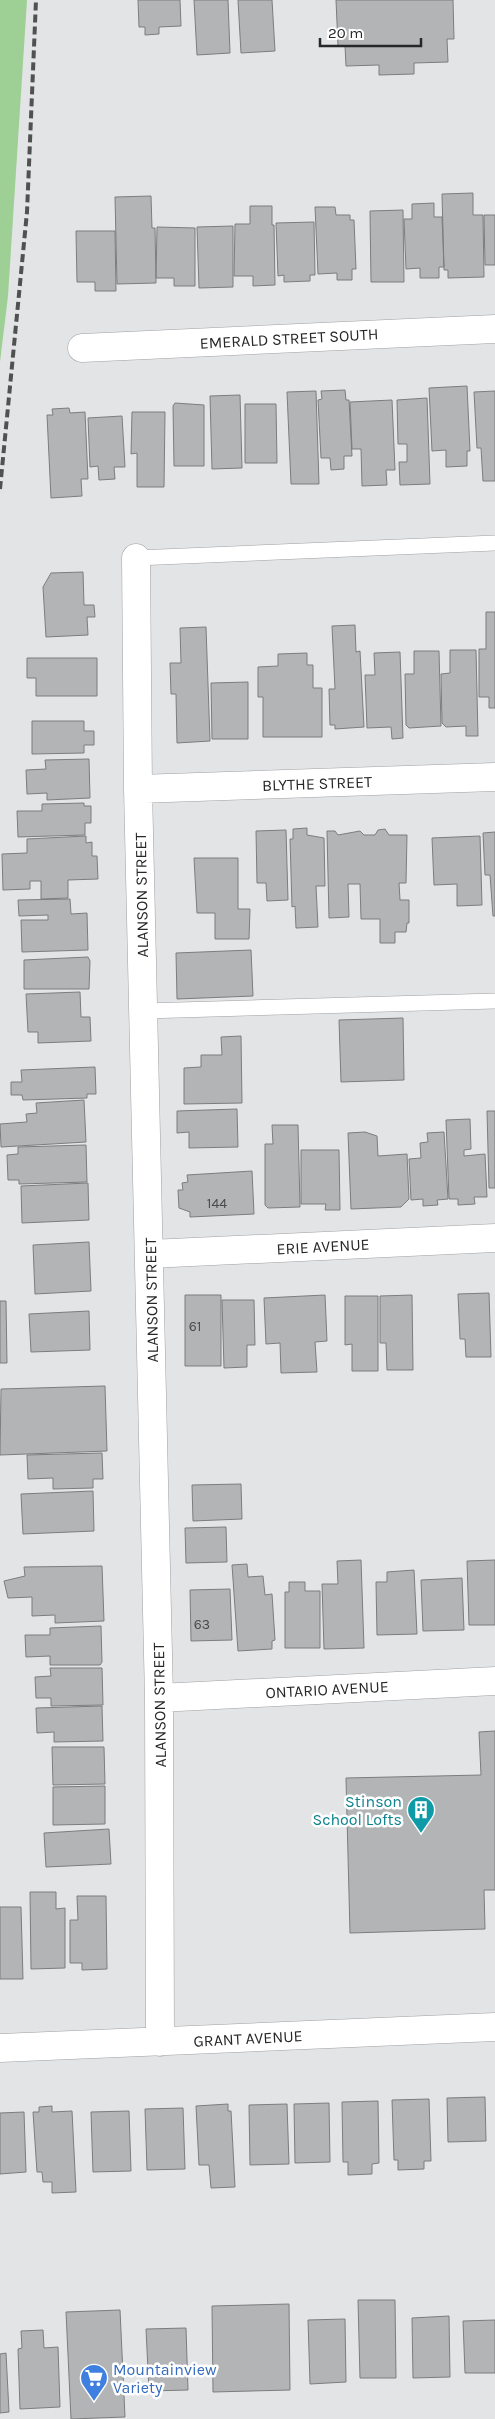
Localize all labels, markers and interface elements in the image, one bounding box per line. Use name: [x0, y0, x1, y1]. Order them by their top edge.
scale bar: [320, 15, 421, 47]
text: 20 m: [328, 24, 363, 42]
street label: EMERALD STREET SOUTH: [199, 324, 379, 353]
street label: BLYTHE STREET: [262, 772, 372, 795]
street label: ALANSON STREET: [131, 832, 152, 958]
house number: 144: [207, 1195, 227, 1212]
street label: ERIE AVENUE: [276, 1235, 370, 1258]
street label: ALANSON STREET: [141, 1237, 162, 1363]
house number: 61: [189, 1318, 201, 1335]
house number: 63: [194, 1616, 210, 1633]
street label: ALANSON STREET: [149, 1642, 170, 1768]
street label: ONTARIO AVENUE: [265, 1677, 389, 1702]
place label: Stinson School Lofts: [313, 1792, 402, 1829]
building icon: Stinson School Lofts: [406, 1795, 436, 1834]
street label: GRANT AVENUE: [193, 2026, 303, 2051]
place label: Mountainview Variety: [113, 2360, 217, 2397]
supermarket icon: Mountainview Variety: [79, 2363, 109, 2402]

